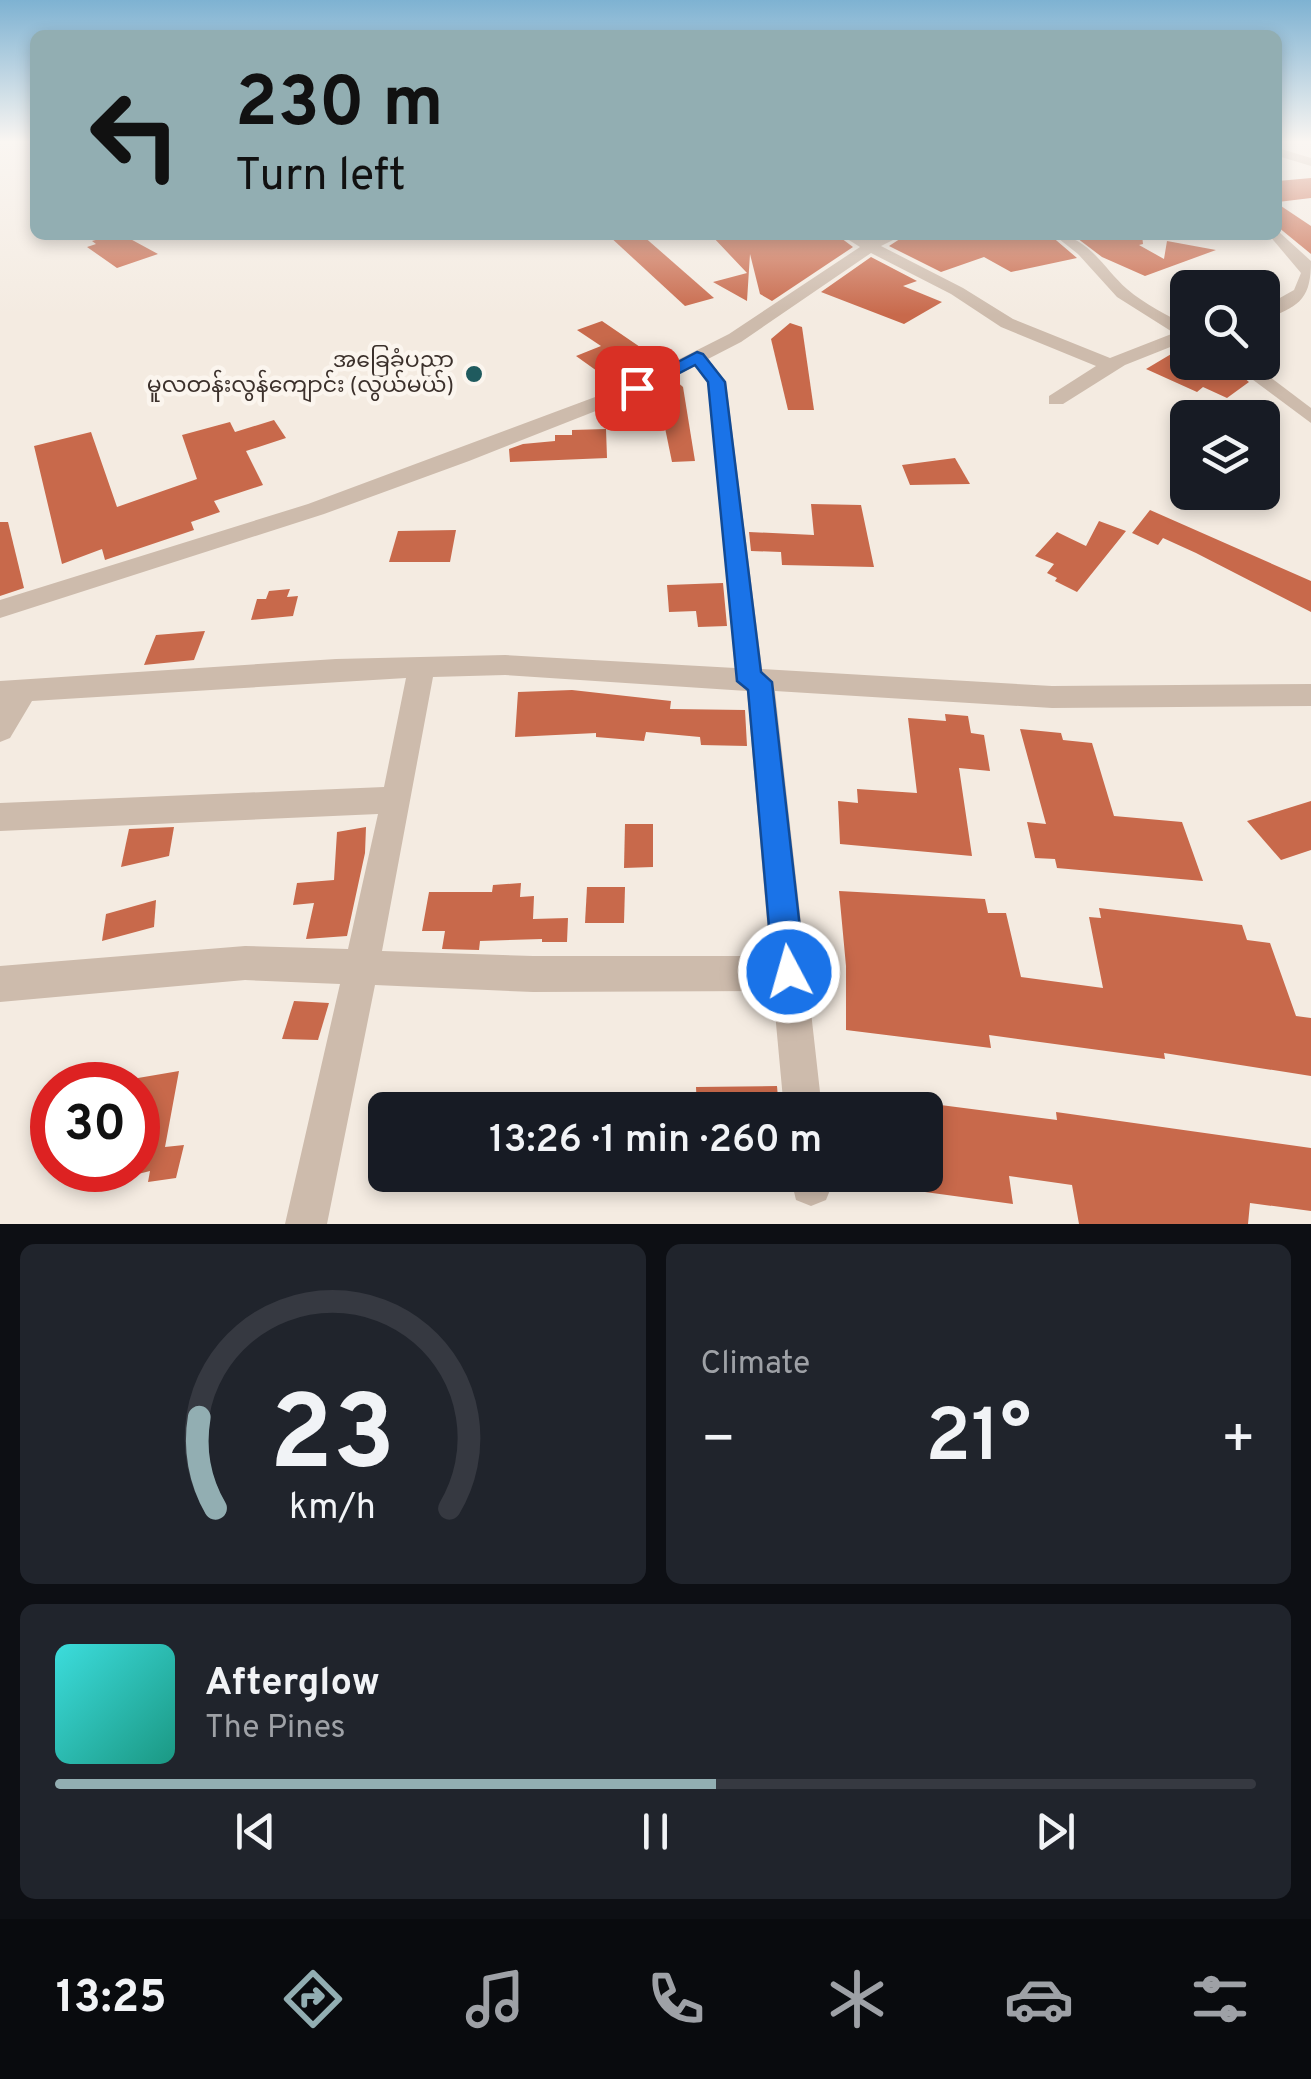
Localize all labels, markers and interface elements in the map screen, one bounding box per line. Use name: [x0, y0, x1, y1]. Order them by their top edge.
text: 230 m: [235, 62, 444, 151]
icon: left: [70, 70, 200, 200]
text: Turn left: [235, 149, 406, 206]
map controls: [1170, 270, 1280, 510]
button: search: [1170, 270, 1280, 380]
place label: အခြေခံပညာ မူလတန်းလွန်ကျောင်း (လွယ်မယ်): [147, 345, 454, 403]
pin: [595, 346, 680, 431]
icon: arrive: [610, 361, 665, 416]
marker: အခြေခံပညာ မူလတန်းလွန်ကျောင်း (လွယ်မယ်): [463, 363, 485, 385]
button: layers: [1170, 400, 1280, 510]
position arrow: [737, 920, 841, 1024]
speed limit sign: 30: [30, 1062, 160, 1192]
text: 13:26 · 1 min · 260 m: [489, 1117, 822, 1166]
text: Climate: [701, 1345, 810, 1385]
text: 23: [270, 1374, 396, 1506]
text: 21°: [925, 1393, 1031, 1488]
text: −: [701, 1407, 736, 1477]
text: +: [1221, 1407, 1256, 1477]
text: km/h: [289, 1486, 376, 1532]
text: Afterglow: [205, 1660, 380, 1709]
text: The Pines: [205, 1709, 346, 1749]
icon: previous: [228, 1804, 283, 1859]
icon: pause: [628, 1804, 683, 1859]
icon: next: [1028, 1804, 1083, 1859]
icon: directions: [278, 1964, 348, 2034]
icon: music: [460, 1964, 530, 2034]
icon: phone: [641, 1964, 711, 2034]
icon: climate: [822, 1964, 892, 2034]
icon: car: [1004, 1964, 1074, 2034]
icon: filters: [1185, 1964, 1255, 2034]
text: 13:25: [56, 1971, 167, 2028]

